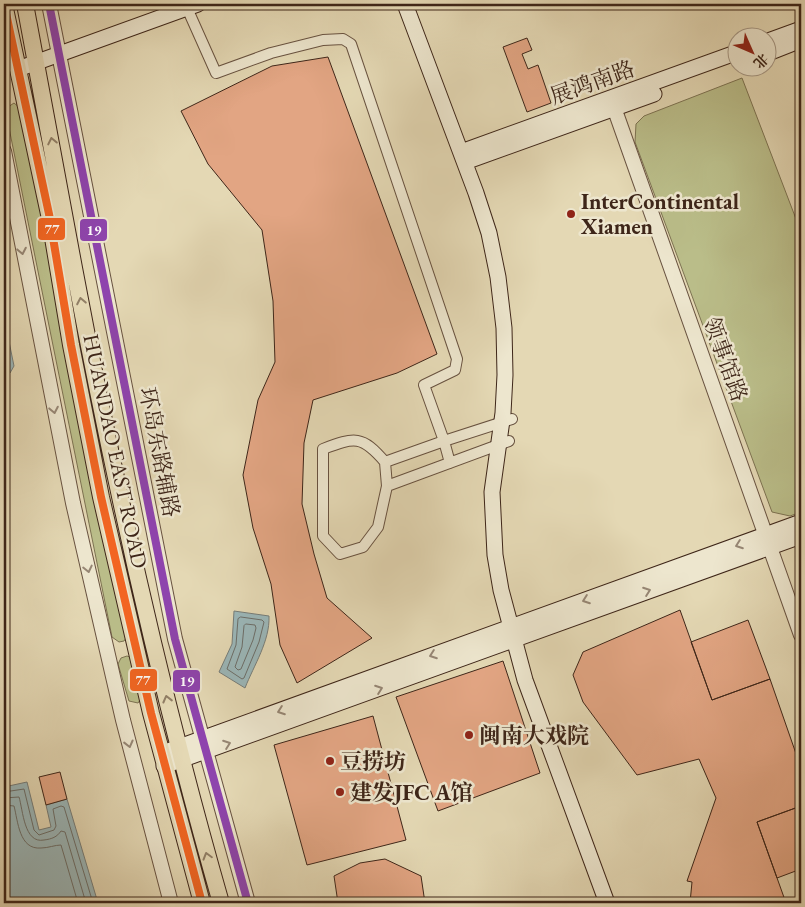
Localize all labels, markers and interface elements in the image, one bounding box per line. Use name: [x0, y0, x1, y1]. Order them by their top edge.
north arrow: [728, 28, 778, 78]
text: 北: [750, 50, 773, 73]
street label: 展鸿南路: [546, 54, 638, 111]
one-way arrow: [47, 136, 57, 145]
place label: InterContinental Xiamen: [580, 187, 739, 241]
marker: InterContinental Xiamen: [565, 208, 577, 220]
line badge: 77: [37, 217, 66, 241]
line badge: 19: [79, 218, 108, 242]
text: 77: [45, 220, 60, 238]
text: 19: [87, 221, 102, 239]
one-way arrow: [17, 246, 27, 255]
one-way arrow: [76, 296, 87, 305]
street label: 领事馆路: [697, 313, 754, 405]
street label: HUANDAO EAST ROAD: [76, 331, 155, 571]
street label: 环岛东路辅路: [133, 385, 186, 520]
one-way arrow: [48, 406, 59, 414]
one-way arrow: [735, 539, 744, 549]
one-way arrow: [82, 564, 93, 573]
one-way arrow: [643, 587, 651, 597]
one-way arrow: [582, 594, 591, 604]
one-way arrow: [430, 649, 438, 659]
line badge: 77: [129, 668, 158, 692]
line badge: 19: [172, 669, 201, 693]
text: 77: [136, 671, 151, 689]
text: 19: [180, 672, 195, 690]
one-way arrow: [375, 684, 383, 694]
one-way arrow: [162, 694, 173, 703]
one-way arrow: [277, 705, 285, 715]
place label: 闽南大戏院: [479, 721, 589, 750]
marker: 闽南大戏院: [463, 729, 475, 741]
one-way arrow: [123, 740, 134, 749]
one-way arrow: [222, 740, 230, 750]
place label: 豆捞坊: [340, 747, 406, 776]
marker: 豆捞坊: [324, 755, 336, 767]
place label: 建发JFC A馆: [350, 778, 473, 807]
marker: 建发JFC A馆: [334, 786, 346, 798]
one-way arrow: [203, 853, 213, 861]

